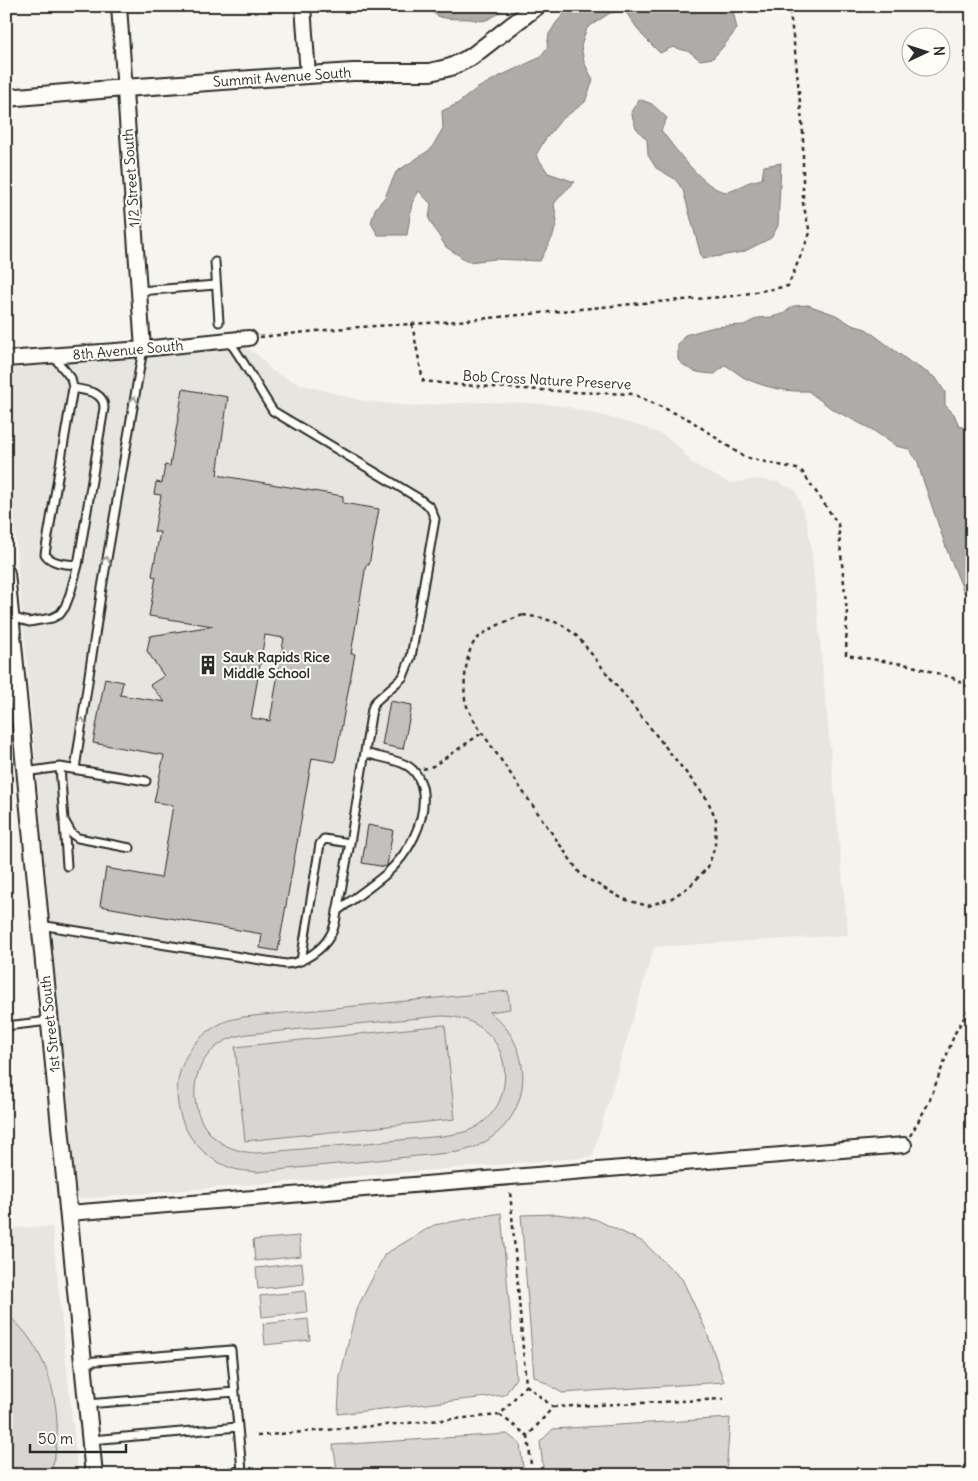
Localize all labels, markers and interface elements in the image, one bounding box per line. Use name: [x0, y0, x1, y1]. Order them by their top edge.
north arrow: [900, 28, 950, 78]
text: N: [930, 46, 948, 57]
street label: Summit Avenue South: [212, 63, 352, 91]
street label: 1/2 Street South: [119, 128, 143, 228]
street label: 8th Avenue South: [72, 336, 184, 364]
street label: Bob Cross Nature Preserve: [462, 367, 632, 393]
one-way arrow: [129, 396, 139, 405]
one-way arrow: [101, 556, 111, 565]
place label: Sauk Rapids Rice Middle School: [223, 648, 330, 682]
building icon: Sauk Rapids Rice Middle School: [197, 654, 219, 676]
one-way arrow: [76, 717, 87, 725]
street label: 1st Street South: [36, 975, 64, 1073]
scale bar: [30, 1421, 126, 1453]
text: 50 m: [38, 1429, 73, 1448]

